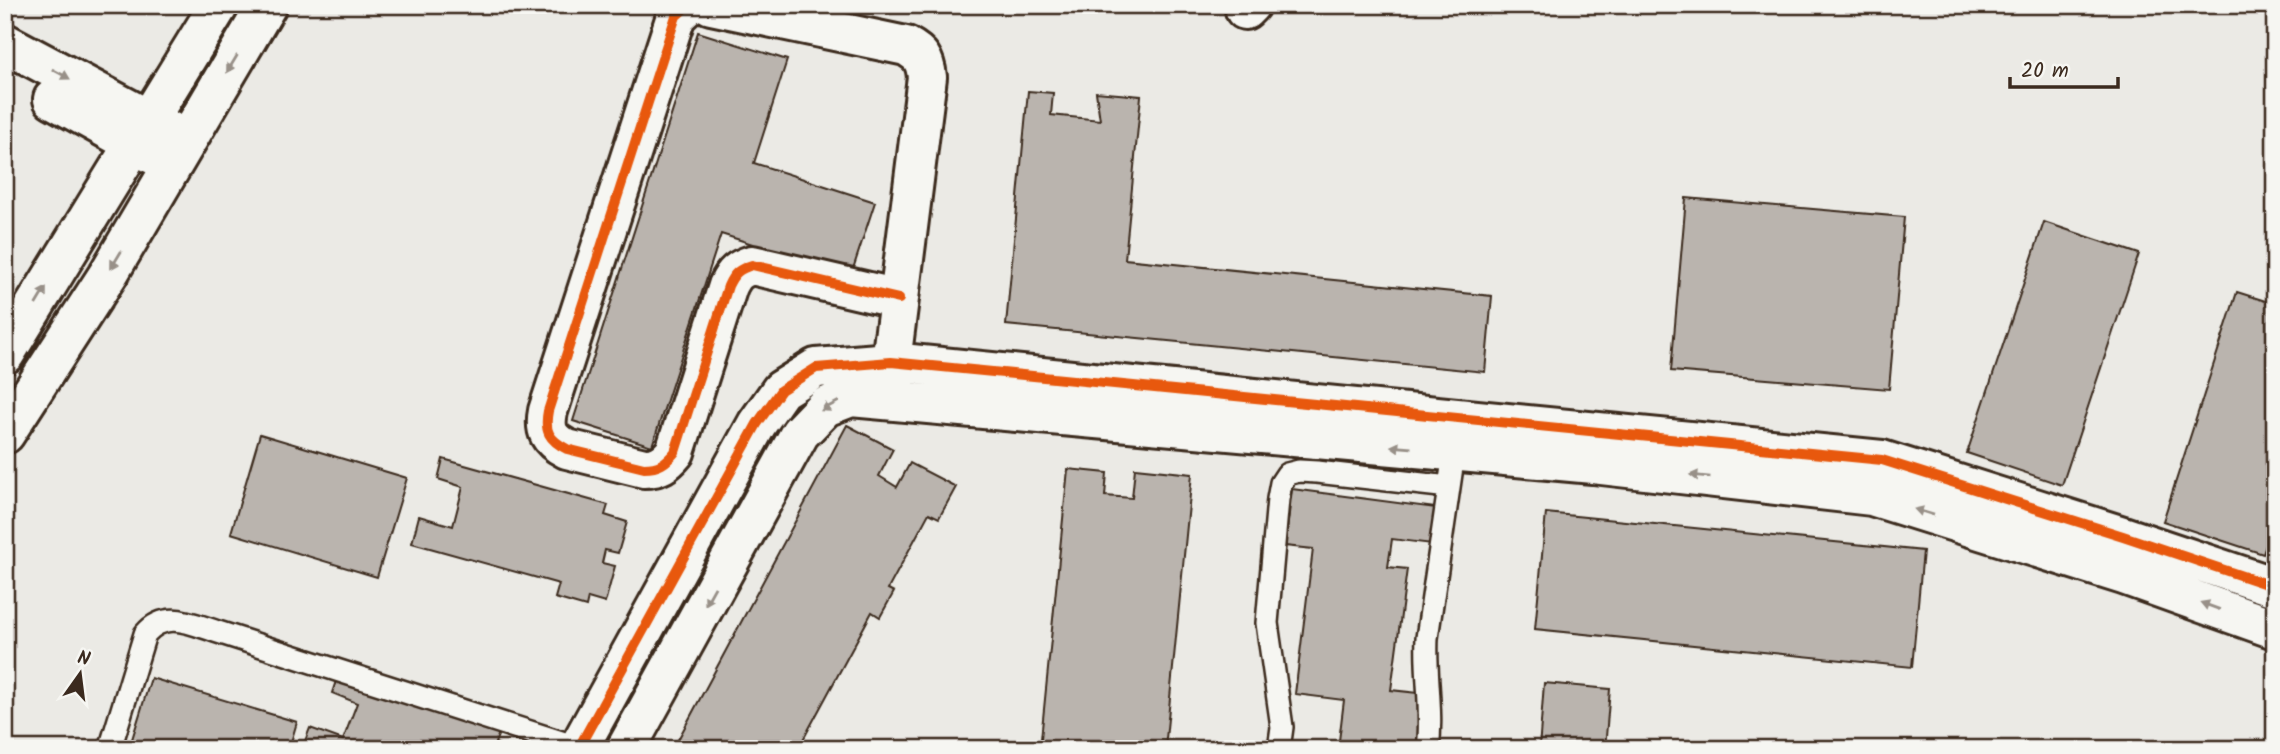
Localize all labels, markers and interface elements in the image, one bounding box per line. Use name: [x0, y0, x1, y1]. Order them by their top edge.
scale bar: [2010, 46, 2119, 90]
one-way arrow: [226, 54, 238, 74]
text: 20 m: [2021, 55, 2069, 88]
one-way arrow: [51, 67, 71, 79]
one-way arrow: [110, 250, 123, 269]
one-way arrow: [34, 286, 47, 305]
one-way arrow: [820, 400, 840, 412]
one-way arrow: [1390, 441, 1412, 452]
one-way arrow: [1689, 471, 1711, 482]
one-way arrow: [1914, 507, 1935, 517]
one-way arrow: [705, 587, 717, 607]
one-way arrow: [2200, 600, 2221, 611]
north arrow: [46, 638, 116, 708]
text: N: [74, 643, 93, 675]

